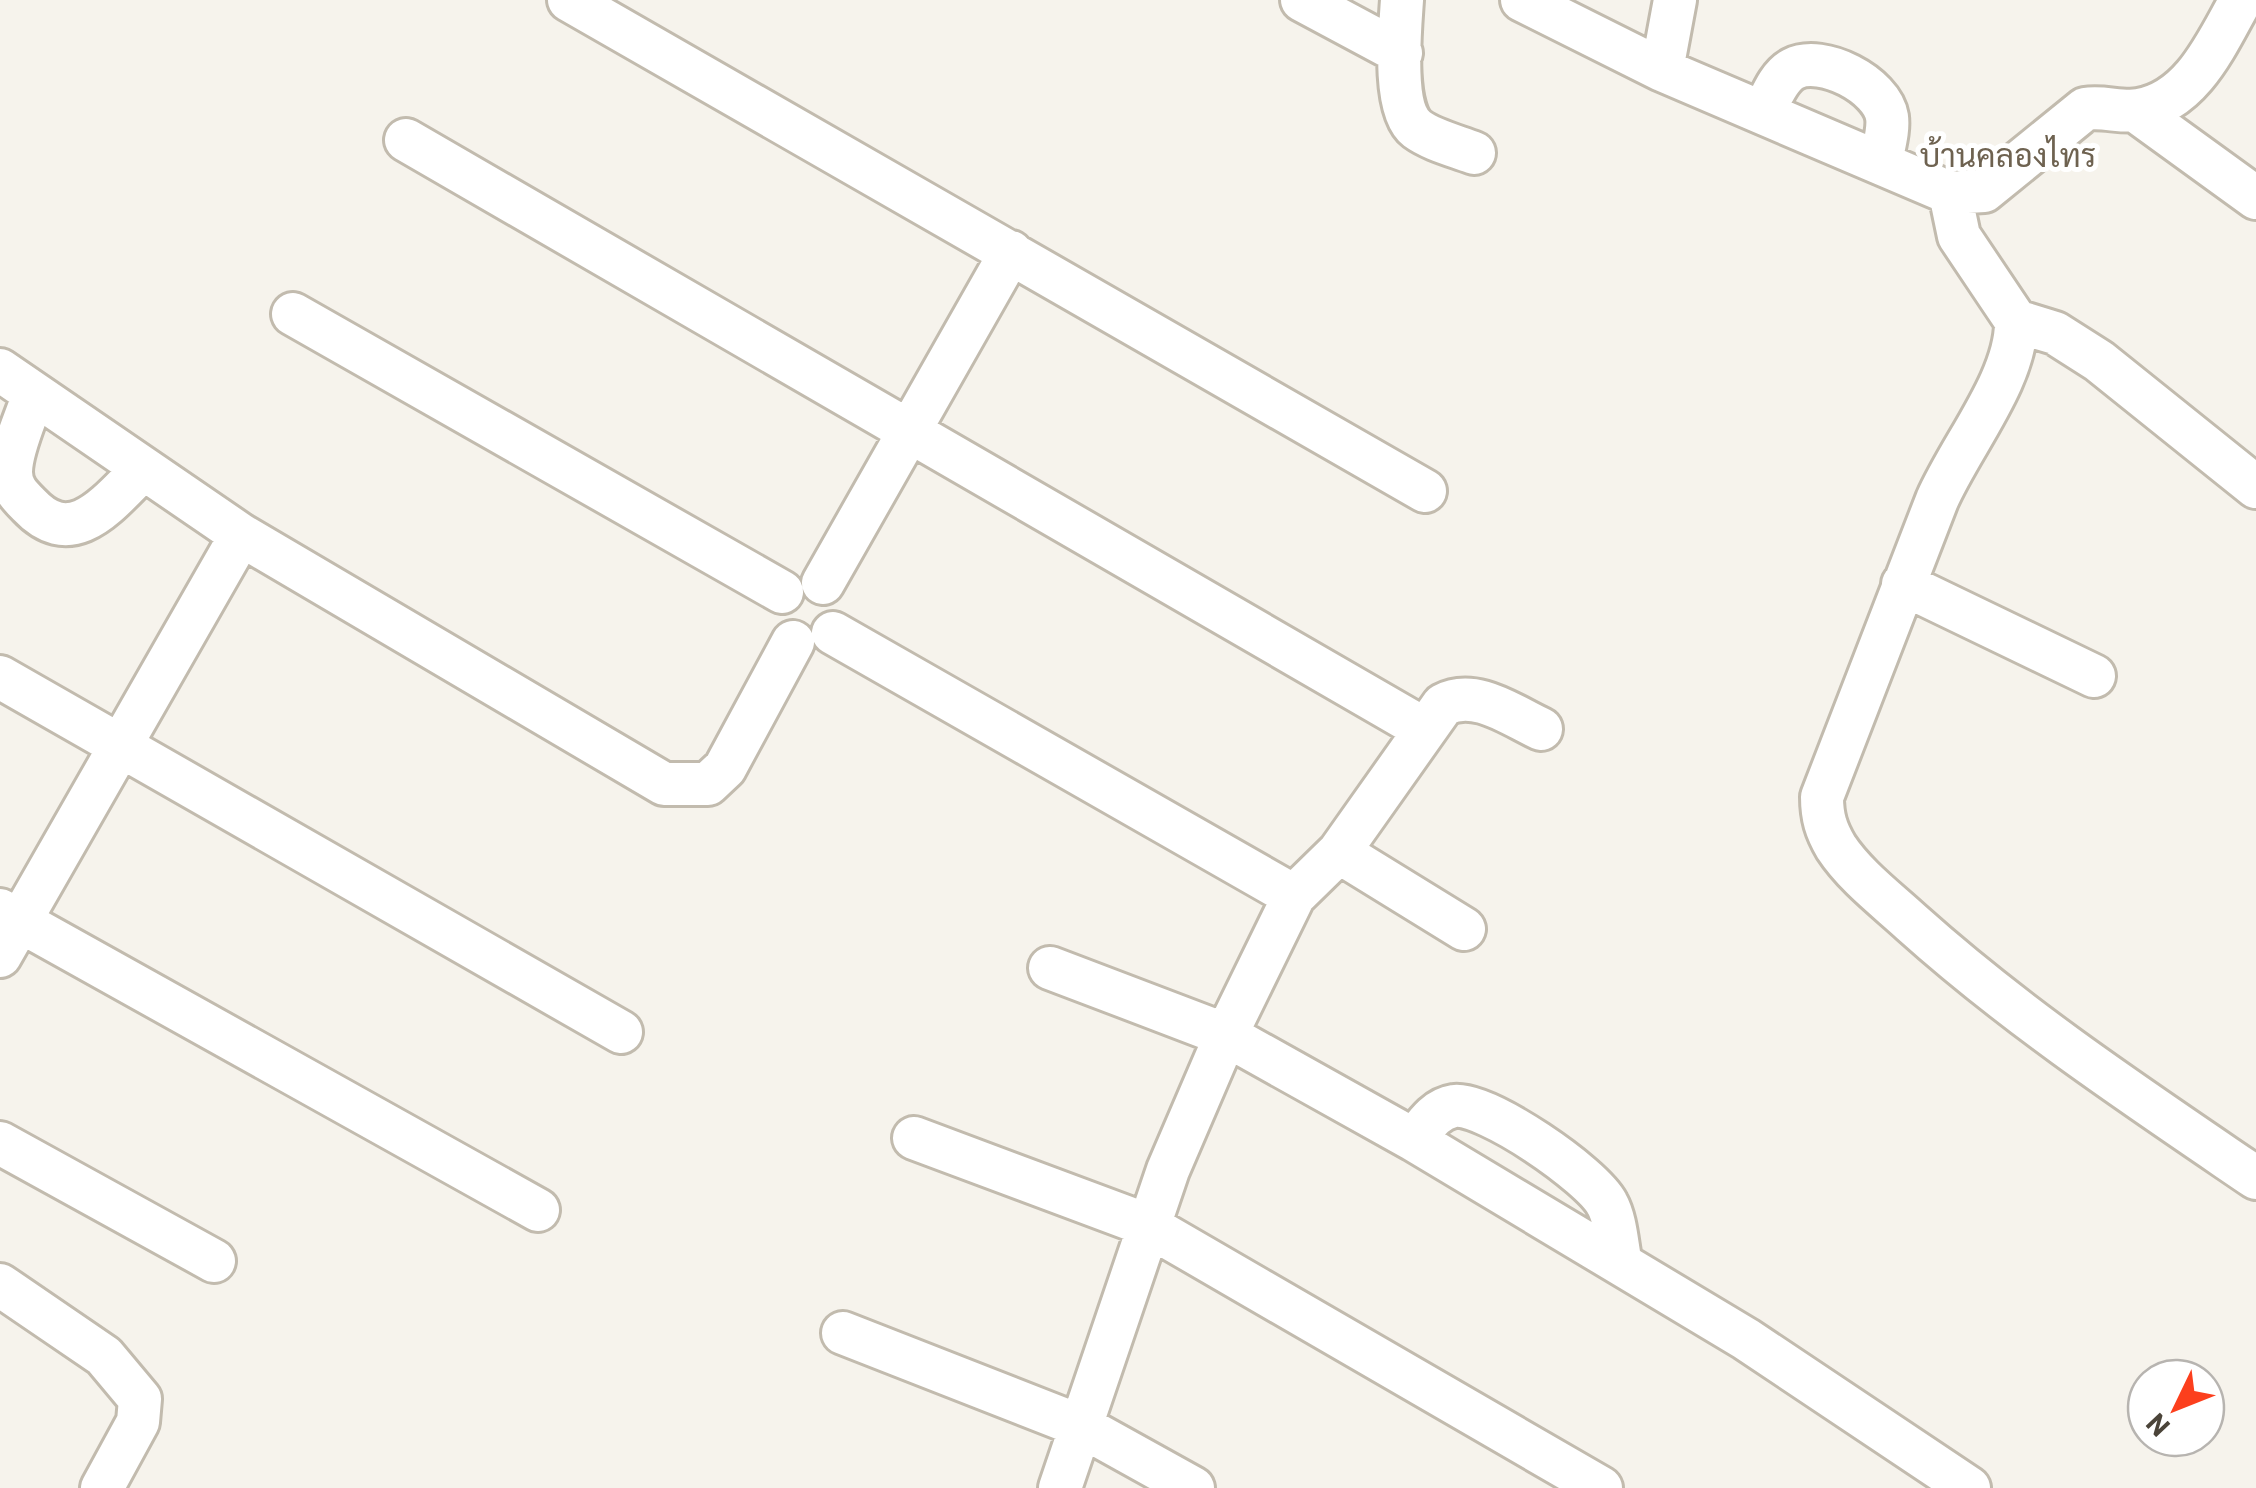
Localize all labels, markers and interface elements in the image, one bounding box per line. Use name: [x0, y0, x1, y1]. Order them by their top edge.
district label: บ้านคลองไทร: [1920, 135, 2096, 173]
north arrow: [2126, 1358, 2226, 1458]
text: N: [2138, 1407, 2176, 1444]

